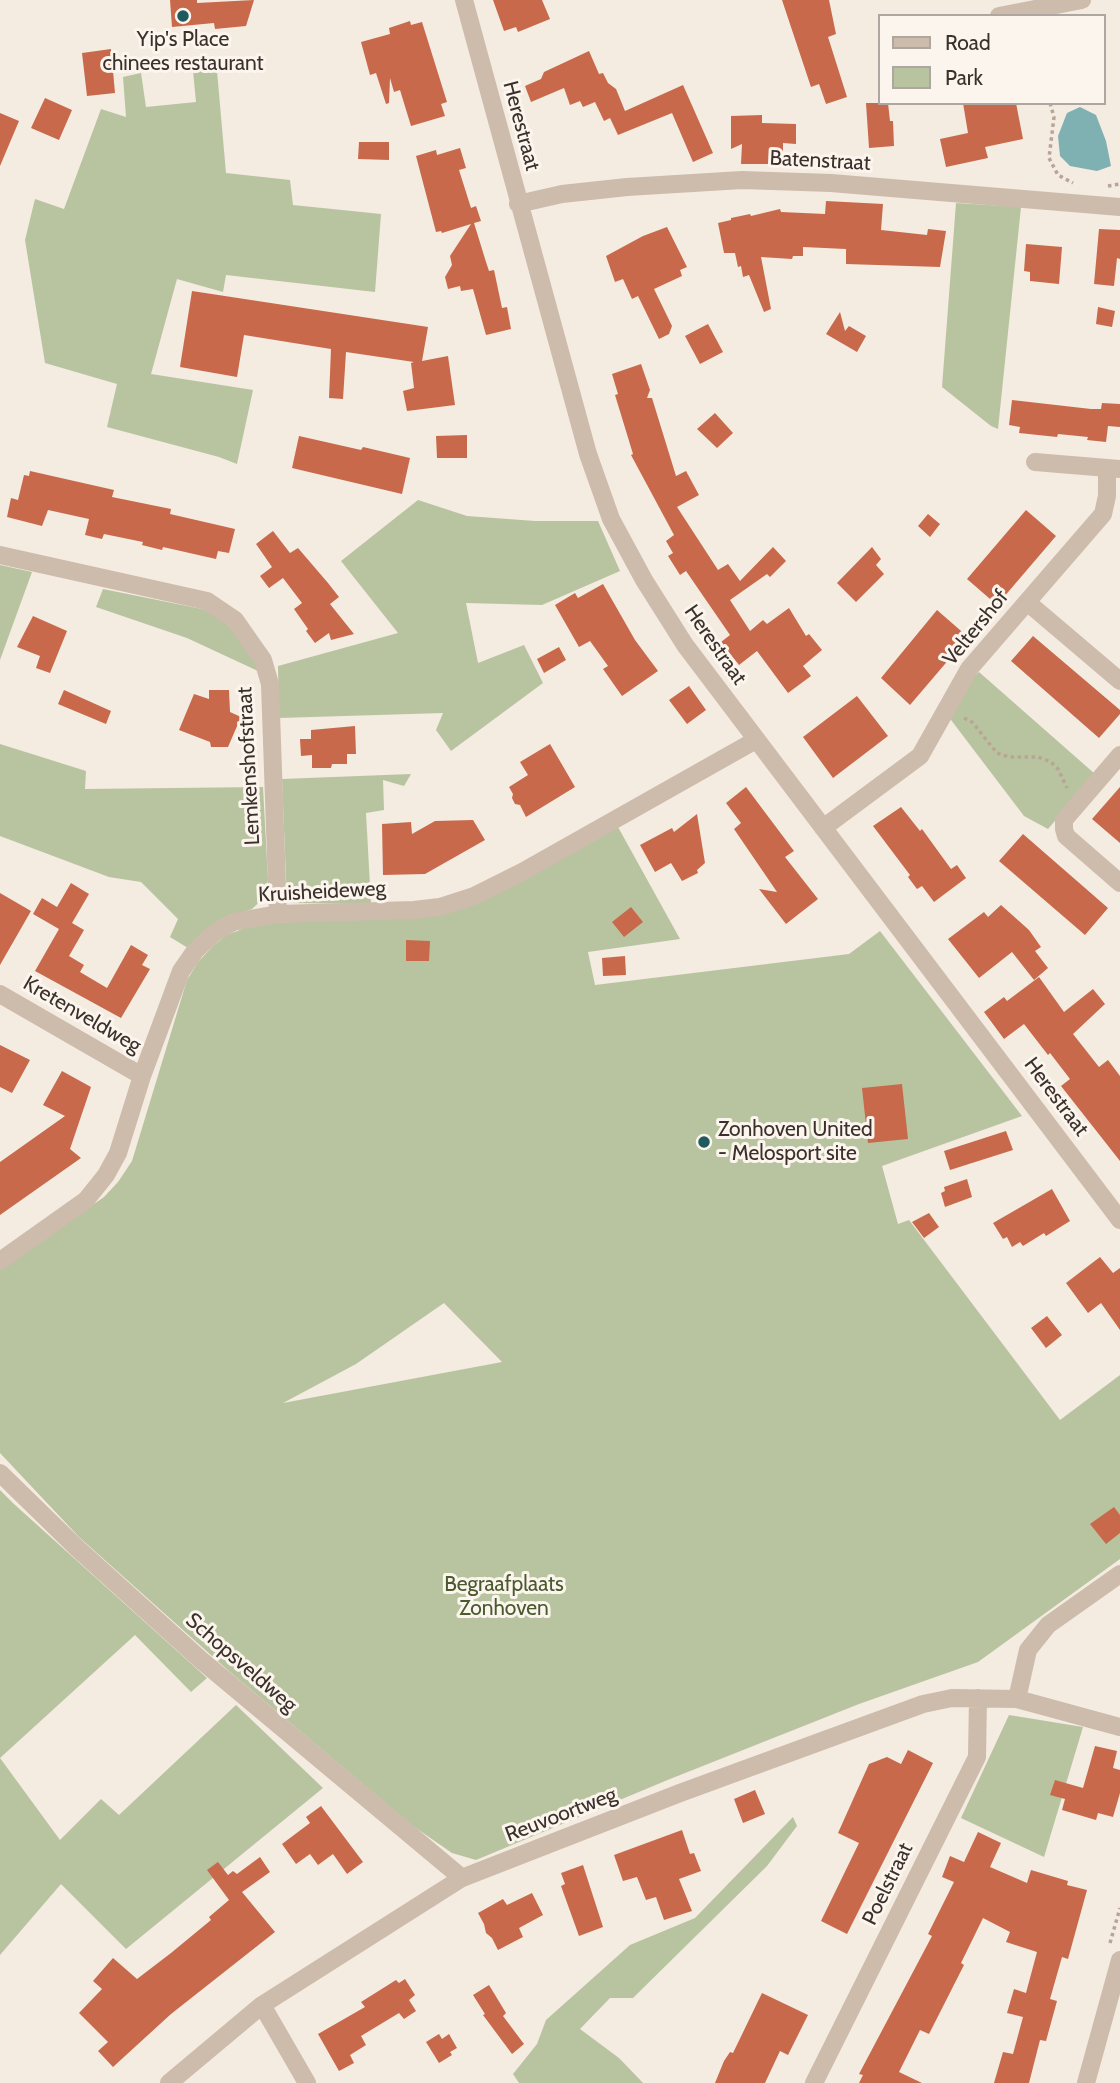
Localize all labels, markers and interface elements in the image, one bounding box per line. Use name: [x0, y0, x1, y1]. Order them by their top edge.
marker: Yip's Place chinees restaurant: [175, 8, 191, 24]
legend: [878, 14, 1106, 105]
place label: Yip's Place chinees restaurant: [102, 27, 264, 77]
text: Road: [945, 30, 991, 55]
text: Park: [945, 65, 983, 90]
street label: Herestraat: [497, 78, 545, 174]
street label: Batenstraat: [769, 146, 871, 176]
street label: Veltershof: [938, 585, 1014, 671]
street label: Herestraat: [678, 600, 752, 690]
street label: Lemkenshofstraat: [232, 686, 266, 846]
street label: Kruisheideweg: [257, 876, 387, 908]
street label: Kretenveldweg: [19, 971, 145, 1059]
street label: Herestraat: [1018, 1053, 1094, 1141]
place label: Zonhoven United - Melosport site: [718, 1117, 873, 1167]
marker: Zonhoven United - Melosport site: [696, 1134, 712, 1150]
park label: Begraafplaats Zonhoven: [444, 1572, 564, 1622]
street label: Schopsveldweg: [180, 1608, 302, 1718]
street label: Reuvoortweg: [502, 1782, 620, 1848]
street label: Poelstraat: [857, 1839, 919, 1929]

